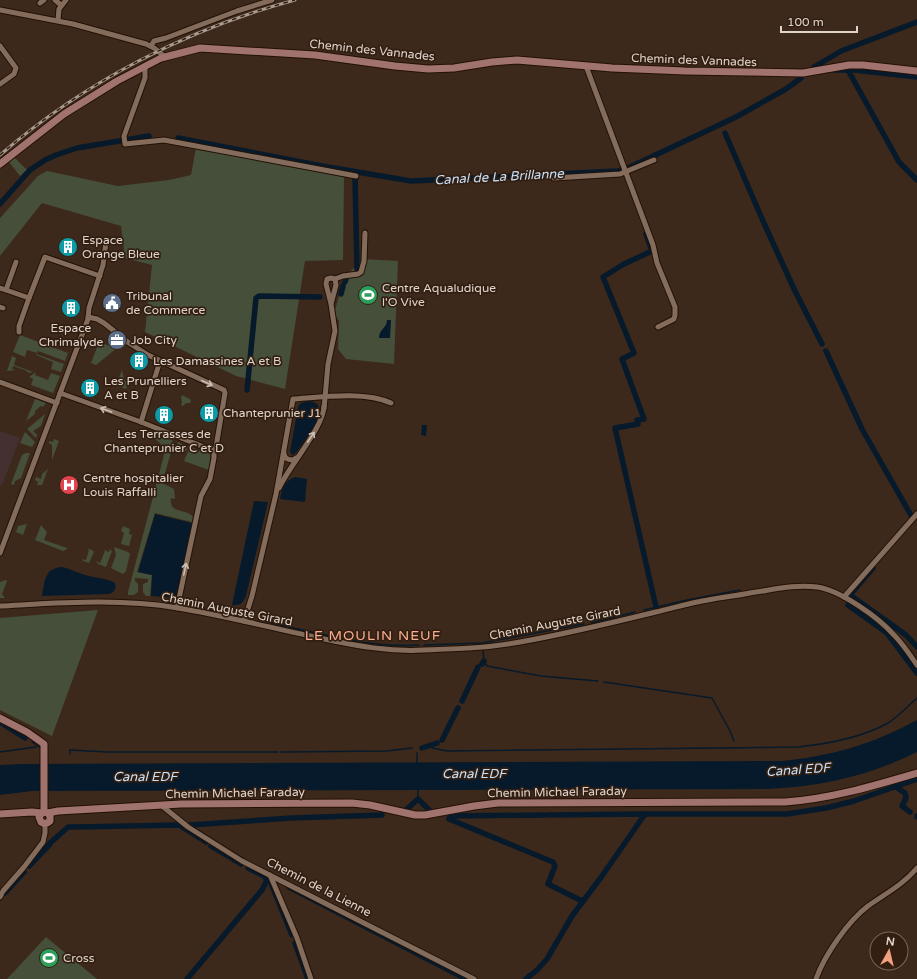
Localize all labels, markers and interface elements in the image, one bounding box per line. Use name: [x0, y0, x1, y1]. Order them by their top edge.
scale bar: [781, 8, 857, 34]
text: 100 m: [787, 15, 824, 29]
street label: Chemin des Vannades: [309, 36, 436, 64]
street label: Chemin des Vannades: [631, 51, 757, 69]
water label: Canal de La Brillanne: [434, 166, 565, 188]
place label: Espace Orange Bleue: [82, 233, 160, 261]
building icon: Espace Orange Bleue: [57, 236, 79, 258]
place label: Centre Aqualudique l'O Vive: [382, 281, 496, 309]
sports icon: Centre Aqualudique l'O Vive: [357, 284, 379, 306]
place label: Tribunal de Commerce: [126, 289, 206, 317]
public building icon: Tribunal de Commerce: [101, 292, 123, 314]
building icon: Espace Chrimalyde: [60, 297, 82, 319]
place label: Espace Chrimalyde: [39, 321, 104, 349]
office icon: Job City: [106, 329, 128, 351]
place label: Job City: [131, 333, 177, 347]
building icon: Les Damassines A et B: [128, 350, 150, 372]
place label: Les Damassines A et B: [153, 354, 281, 368]
place label: Les Prunelliers A et B: [104, 374, 187, 402]
building icon: Les Prunelliers A et B: [79, 377, 101, 399]
one-way arrow: [201, 379, 213, 387]
building icon: Chanteprunier J1: [198, 402, 220, 424]
building icon: Les Terrasses de Chanteprunier C et D: [153, 404, 175, 426]
one-way arrow: [101, 405, 113, 413]
place label: Chanteprunier J1: [223, 406, 321, 420]
place label: Les Terrasses de Chanteprunier C et D: [104, 427, 224, 455]
one-way arrow: [307, 432, 315, 443]
place label: Centre hospitalier Louis Raffalli: [83, 471, 184, 499]
hospital icon: Centre hospitalier Louis Raffalli: [58, 474, 80, 496]
one-way arrow: [181, 563, 189, 576]
street label: Chemin Auguste Girard: [160, 589, 294, 629]
street label: Chemin Auguste Girard: [488, 603, 622, 643]
district label: LE MOULIN NEUF: [305, 627, 441, 644]
water label: Canal EDF: [765, 760, 833, 780]
water label: Canal EDF: [442, 766, 508, 782]
water label: Canal EDF: [113, 769, 179, 785]
street label: Chemin Michael Faraday: [487, 784, 628, 800]
street label: Chemin Michael Faraday: [165, 785, 306, 801]
street label: Chemin de la Lienne: [264, 855, 374, 920]
north arrow: [869, 931, 909, 971]
text: N: [885, 935, 896, 949]
sports icon: Cross: [38, 947, 60, 969]
place label: Cross: [63, 951, 95, 965]

